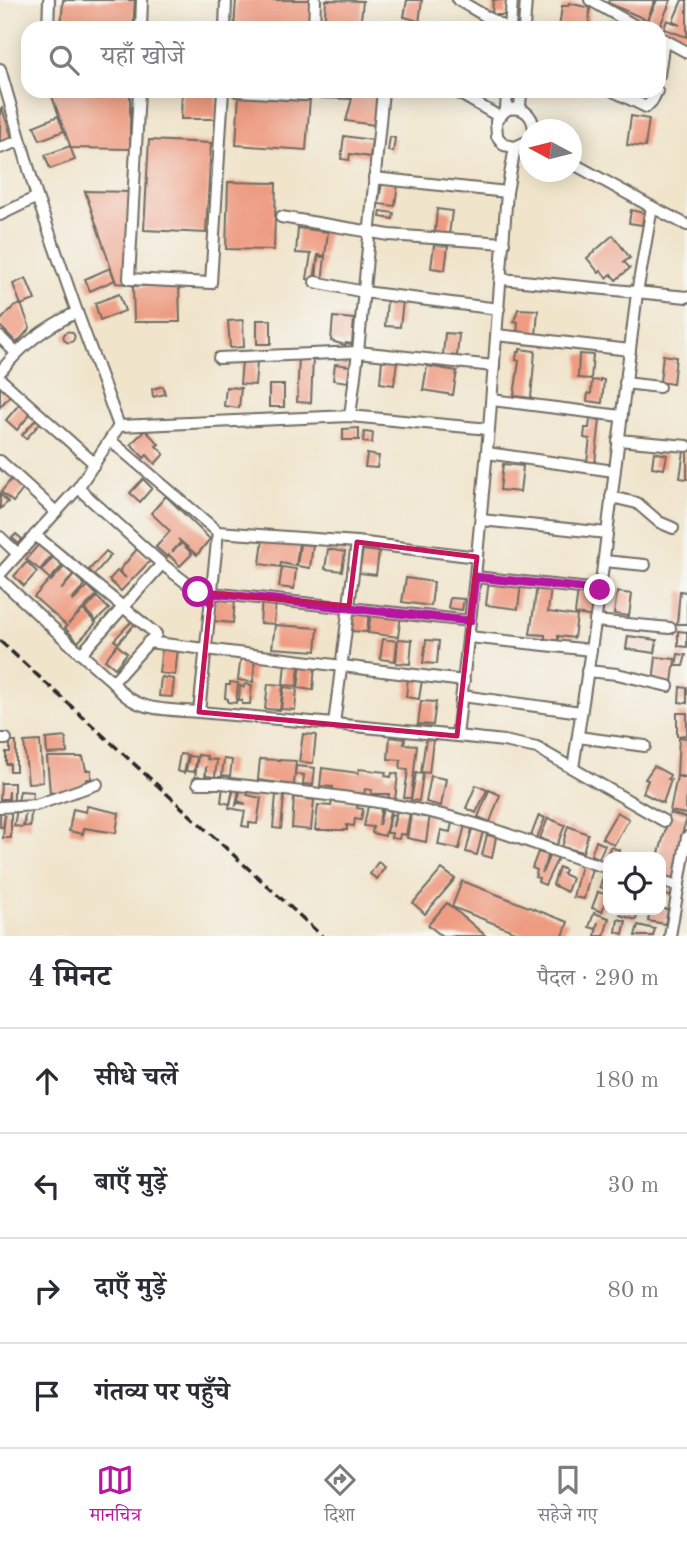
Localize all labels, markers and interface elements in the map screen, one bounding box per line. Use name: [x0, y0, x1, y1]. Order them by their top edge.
search box: [21, 21, 666, 98]
icon: search: [45, 41, 83, 79]
text: यहाँ खोजें: [101, 44, 184, 70]
north arrow: [519, 119, 582, 182]
route end: [584, 574, 615, 605]
route start: [182, 576, 213, 607]
map controls: [603, 852, 666, 915]
button: locate: [603, 852, 666, 915]
text: 4 मिनट: [28, 963, 111, 993]
text: पैदल · 290 m: [537, 967, 659, 990]
icon: ahead: [28, 1062, 66, 1100]
text: सीधे चलें: [95, 1065, 178, 1091]
text: 180 m: [594, 1069, 659, 1092]
icon: left: [28, 1167, 66, 1205]
text: बाएँ मुड़ें: [95, 1170, 167, 1196]
text: 30 m: [608, 1174, 659, 1197]
icon: right: [28, 1272, 66, 1310]
text: दाएँ मुड़ें: [95, 1275, 166, 1301]
text: 80 m: [608, 1279, 659, 1302]
icon: arrive: [28, 1377, 66, 1415]
text: गंतव्य पर पहुँचे: [95, 1380, 230, 1406]
tab: मानचित्र: [90, 1461, 141, 1533]
tab: दिशा: [321, 1461, 359, 1533]
tab: सहेजे गए: [538, 1461, 597, 1533]

